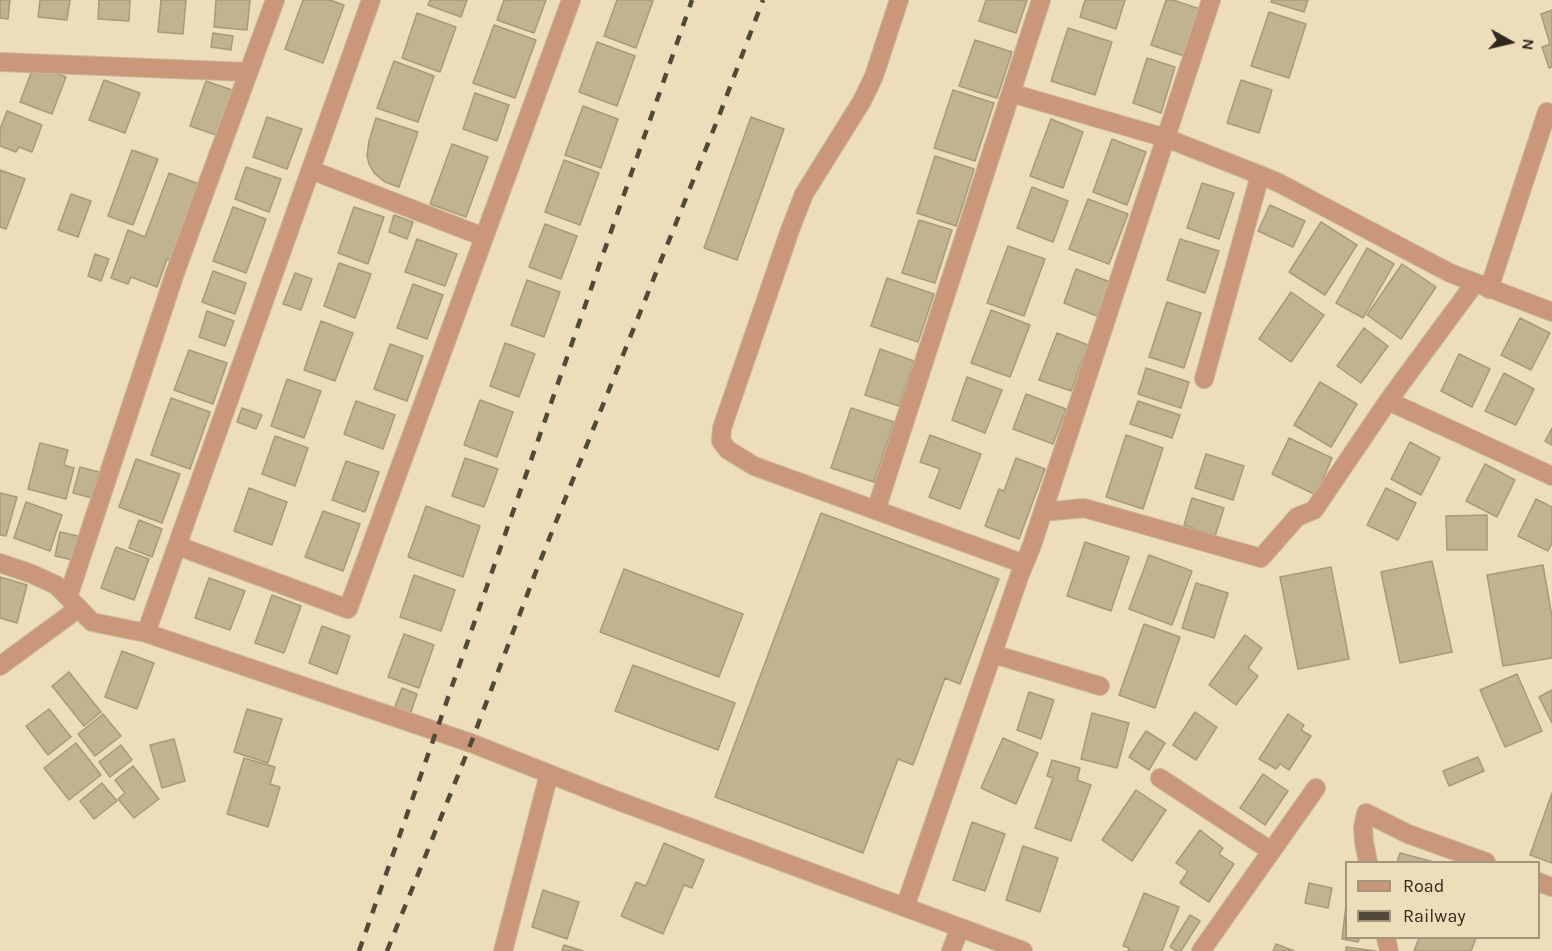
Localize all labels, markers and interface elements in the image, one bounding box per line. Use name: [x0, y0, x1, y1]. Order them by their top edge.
north arrow: [1480, 12, 1540, 72]
text: N: [1518, 38, 1539, 52]
legend: [1345, 861, 1540, 939]
text: Road: [1403, 875, 1444, 897]
text: Railway: [1403, 905, 1466, 927]

